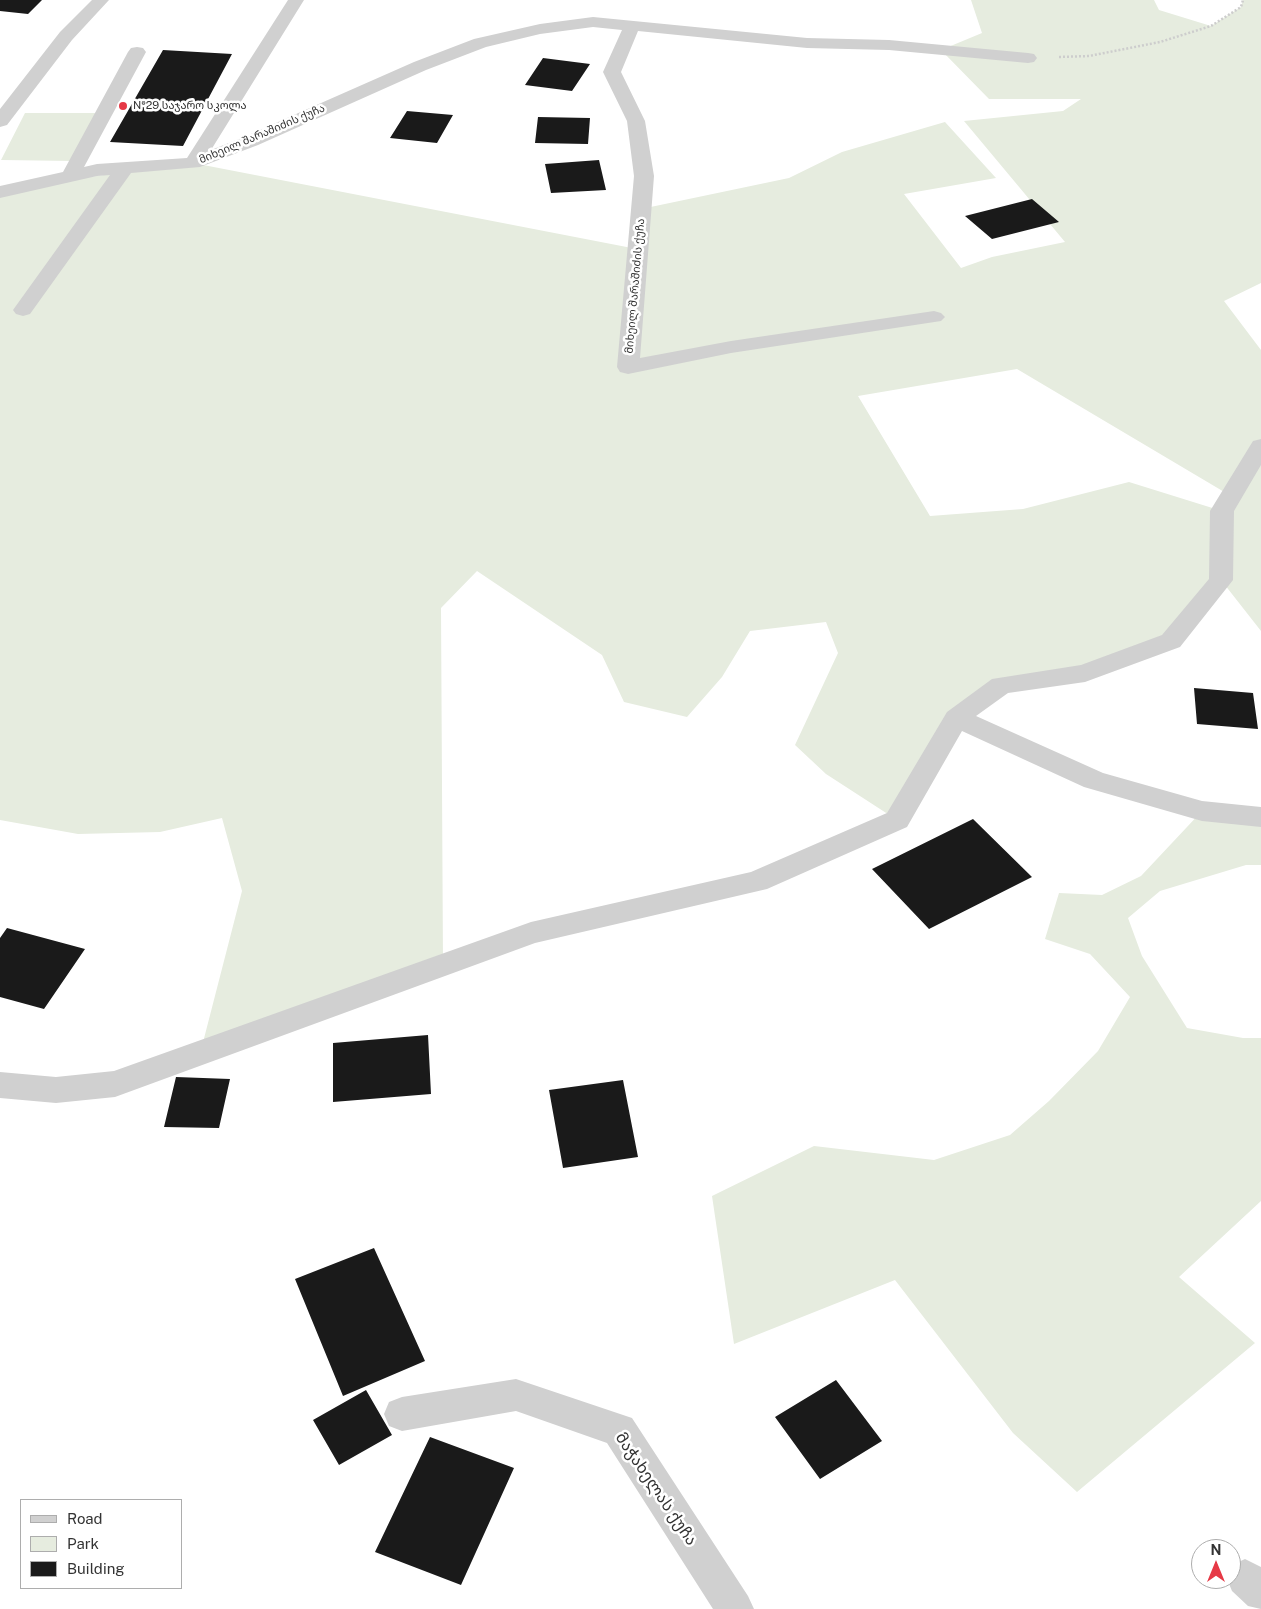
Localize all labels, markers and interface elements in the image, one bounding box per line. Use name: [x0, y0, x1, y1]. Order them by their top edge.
place label: №29 საჯარო სკოლა: [133, 99, 247, 113]
marker: №29 საჯარო სკოლა: [117, 100, 129, 112]
street label: მიხეილ შარაშიძის ქუჩა: [197, 101, 327, 167]
street label: მიხეილ შარაშიძის ქუჩა: [623, 218, 647, 354]
street label: მაჭახელას ქუჩა: [611, 1429, 701, 1549]
legend: [20, 1499, 182, 1589]
text: Road: [67, 1510, 103, 1527]
text: Park: [67, 1535, 99, 1552]
north arrow: [1191, 1539, 1241, 1589]
text: N: [1211, 1542, 1221, 1558]
text: Building: [67, 1560, 125, 1577]

